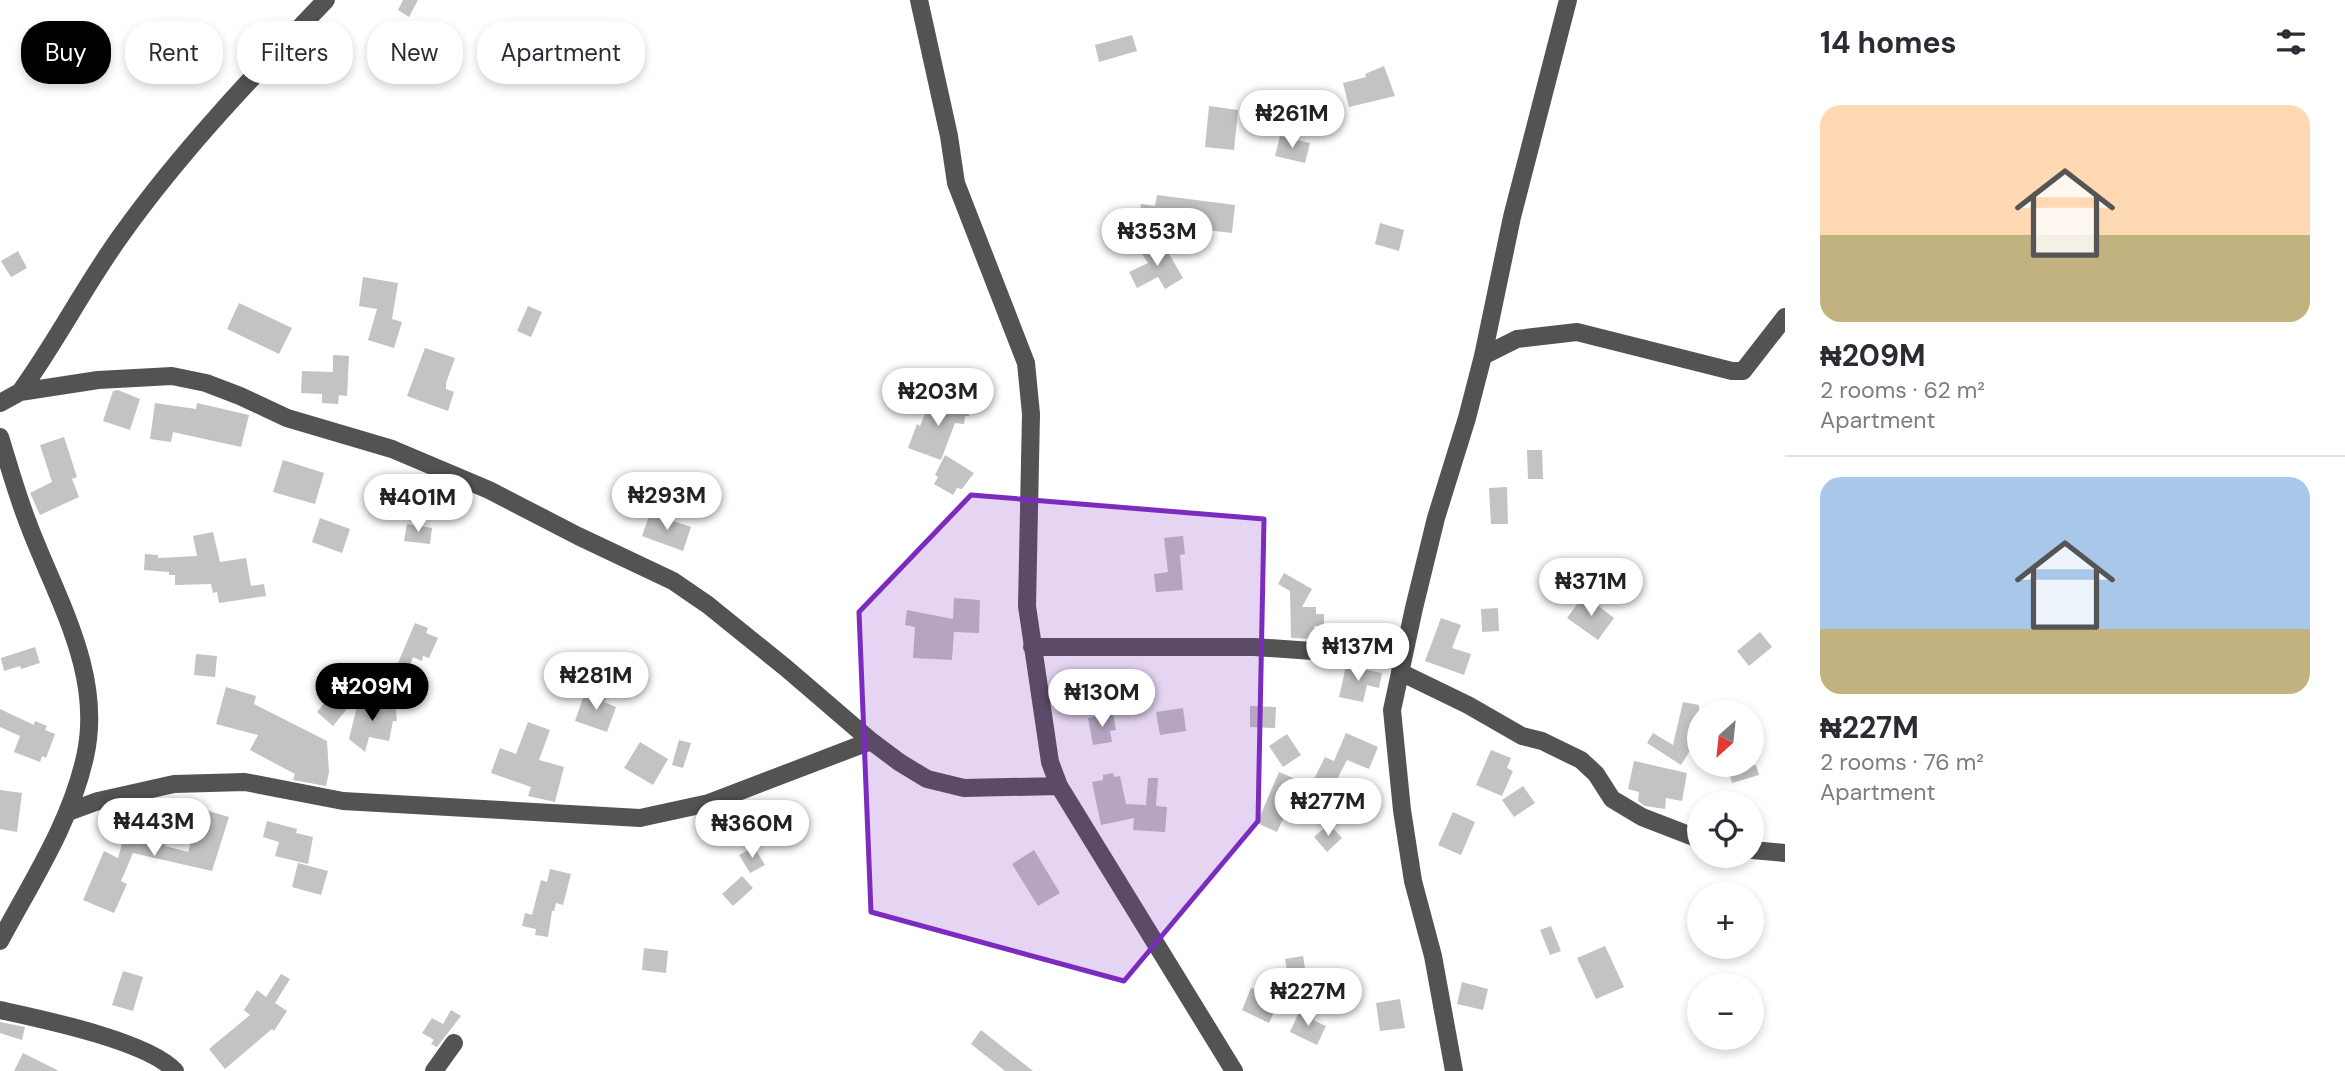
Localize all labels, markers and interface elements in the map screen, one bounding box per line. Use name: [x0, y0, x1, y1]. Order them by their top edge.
chip: Buy: [21, 21, 111, 84]
chip: Rent: [125, 21, 223, 84]
chip: Filters: [237, 21, 353, 84]
chip: New: [367, 21, 463, 84]
chip: Apartment: [477, 21, 645, 84]
text: 14 homes: [1820, 23, 1957, 62]
icon: filters: [2272, 23, 2310, 61]
pin: ₦261M: [1243, 90, 1341, 150]
text: ₦261M: [1255, 98, 1329, 128]
icon: home: [2002, 150, 2128, 276]
pin: ₦353M: [1108, 208, 1206, 268]
text: ₦353M: [1117, 216, 1197, 246]
text: ₦209M: [1820, 336, 1926, 375]
pin: ₦203M: [889, 368, 987, 428]
text: 2 rooms · 62 m²: [1820, 375, 1985, 405]
text: ₦203M: [898, 376, 978, 406]
text: Apartment: [1820, 405, 1935, 435]
pin: ₦293M: [618, 472, 716, 532]
pin: ₦401M: [369, 475, 467, 534]
text: ₦293M: [628, 480, 706, 510]
text: ₦401M: [380, 482, 456, 512]
icon: home: [2002, 522, 2128, 648]
pin: ₦371M: [1542, 558, 1640, 618]
text: ₦371M: [1555, 566, 1627, 596]
pin: ₦137M: [1309, 624, 1407, 683]
text: ₦137M: [1322, 631, 1394, 661]
pin: ₦281M: [547, 652, 645, 712]
text: ₦281M: [560, 660, 632, 690]
pin: ₦209M: [323, 664, 421, 723]
pin: ₦130M: [1053, 670, 1151, 729]
text: ₦209M: [332, 671, 412, 701]
text: ₦130M: [1064, 677, 1140, 707]
north arrow: [1687, 700, 1764, 777]
map controls: [1687, 700, 1764, 1050]
text: ₦227M: [1820, 708, 1919, 747]
text: 2 rooms · 76 m²: [1820, 747, 1984, 777]
text: Apartment: [1820, 777, 1935, 807]
pin: ₦277M: [1279, 778, 1377, 838]
text: ₦277M: [1291, 786, 1365, 816]
button: locate: [1687, 791, 1764, 868]
pin: ₦443M: [105, 798, 203, 858]
pin: ₦360M: [703, 800, 801, 860]
text: ₦443M: [114, 806, 194, 836]
text: ₦360M: [711, 808, 793, 838]
button: +: [1687, 882, 1764, 959]
pin: ₦227M: [1259, 968, 1357, 1028]
button: −: [1687, 973, 1764, 1050]
text: ₦227M: [1270, 976, 1346, 1006]

